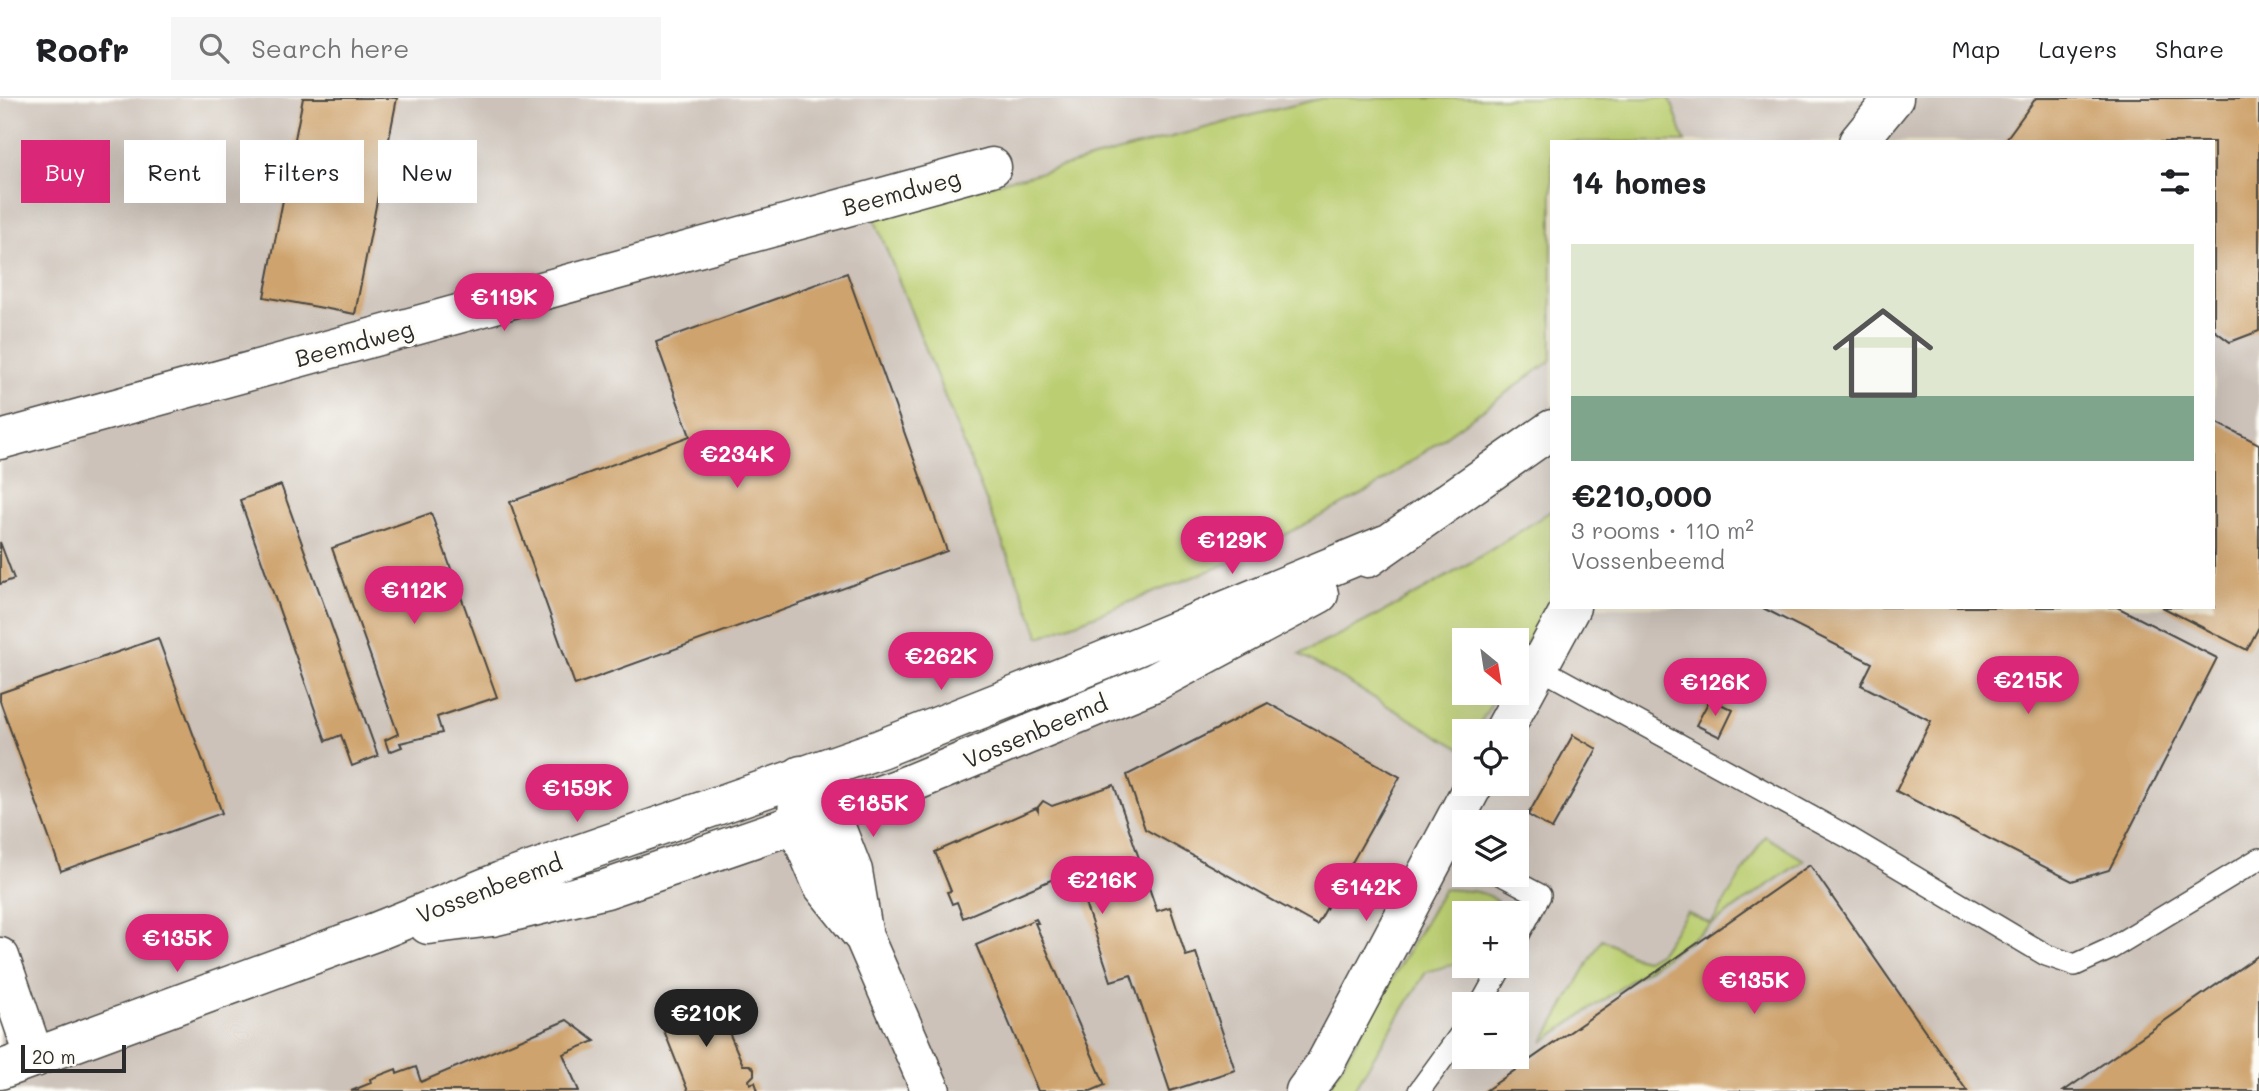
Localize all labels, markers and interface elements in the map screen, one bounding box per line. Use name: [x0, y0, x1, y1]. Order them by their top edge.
search box: [171, 17, 661, 80]
text: Roofr: [35, 27, 129, 70]
icon: search: [195, 29, 233, 67]
text: Search here: [251, 31, 409, 65]
text: Map: [1952, 33, 2000, 64]
text: Layers: [2038, 33, 2117, 64]
text: Share: [2155, 33, 2224, 64]
chip: Buy: [21, 140, 110, 203]
chip: Rent: [124, 140, 226, 203]
chip: Filters: [240, 140, 364, 203]
chip: New: [378, 140, 477, 203]
street label: Beemdweg: [839, 162, 963, 222]
text: 14 homes: [1571, 162, 1707, 202]
icon: filters: [2156, 163, 2194, 201]
pin: €119K: [455, 274, 553, 333]
text: €119K: [470, 281, 538, 311]
icon: home: [1820, 290, 1946, 416]
street label: Beemdweg: [292, 313, 416, 373]
pin: €234K: [688, 430, 786, 490]
text: €234K: [699, 438, 775, 468]
text: €210,000: [1571, 475, 1712, 515]
text: 3 rooms · 110 m²: [1571, 515, 1754, 545]
pin: €129K: [1183, 517, 1281, 576]
text: €129K: [1197, 524, 1267, 554]
text: Vossenbeemd: [1571, 545, 1725, 575]
pin: €112K: [365, 566, 463, 626]
text: €112K: [380, 574, 448, 604]
north arrow: [1452, 628, 1530, 705]
map controls: [1452, 628, 1529, 1069]
pin: €262K: [892, 632, 990, 692]
text: €262K: [904, 640, 978, 670]
pin: €215K: [1979, 656, 2077, 716]
pin: €126K: [1666, 658, 1764, 718]
text: €215K: [1993, 664, 2063, 694]
text: €126K: [1680, 666, 1750, 696]
street label: Vossenbeemd: [958, 687, 1112, 775]
button: locate: [1452, 719, 1529, 796]
pin: €159K: [528, 764, 626, 824]
text: €159K: [541, 772, 613, 802]
pin: €185K: [824, 780, 922, 839]
text: €185K: [837, 787, 909, 817]
button: layers: [1452, 810, 1529, 887]
street label: Vossenbeemd: [412, 846, 566, 930]
pin: €216K: [1053, 856, 1151, 916]
text: €216K: [1067, 864, 1137, 894]
pin: €142K: [1317, 864, 1415, 923]
text: €142K: [1330, 871, 1402, 901]
button: +: [1452, 901, 1529, 978]
pin: €135K: [128, 914, 226, 974]
text: €135K: [141, 922, 213, 952]
pin: €135K: [1705, 956, 1803, 1016]
text: €135K: [1718, 964, 1790, 994]
pin: €210K: [657, 990, 755, 1049]
button: −: [1452, 992, 1529, 1069]
text: €210K: [670, 997, 742, 1027]
scale bar: [21, 1042, 126, 1074]
text: 20 m: [32, 1044, 76, 1069]

